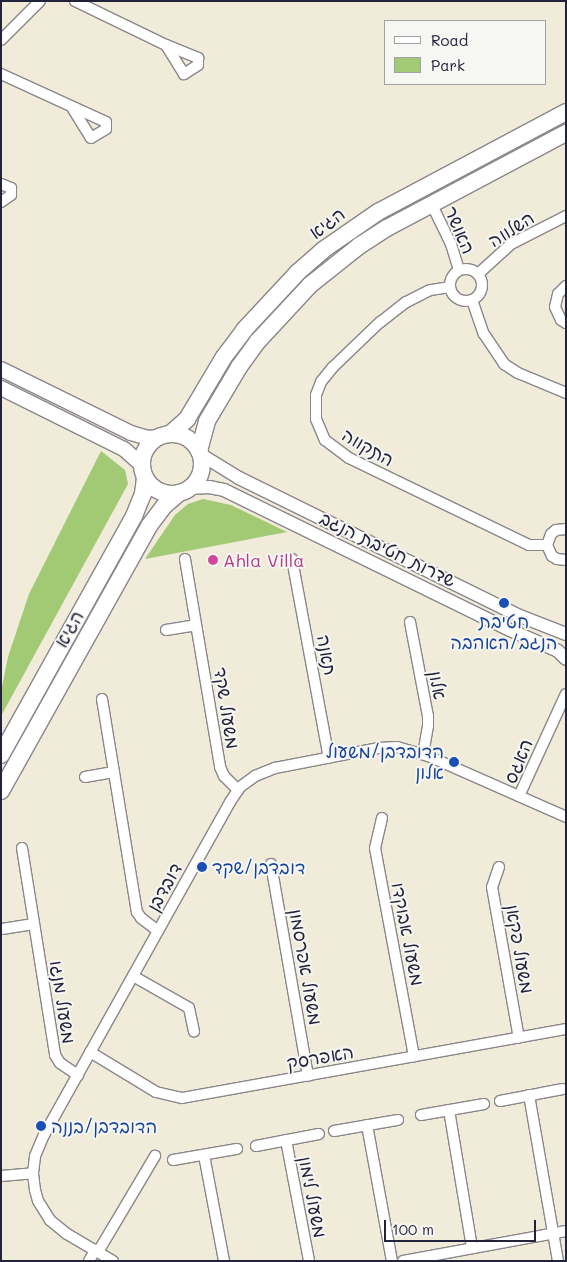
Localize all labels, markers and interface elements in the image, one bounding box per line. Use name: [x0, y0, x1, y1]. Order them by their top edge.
legend: [384, 20, 547, 85]
text: Road: [431, 30, 468, 50]
text: Park: [431, 55, 465, 75]
street label: הגיא: [305, 203, 349, 243]
street label: האושר: [440, 203, 480, 257]
street label: השלווה: [484, 207, 538, 251]
street label: התקווה: [338, 424, 398, 470]
street label: שדרות חטיבת הנגב: [317, 507, 459, 591]
place label: Ahla Villa: [223, 549, 304, 571]
marker: Ahla Villa: [207, 554, 219, 566]
marker: חטיבת הנגב/האהבה: [498, 597, 510, 609]
street label: הגיא: [50, 607, 88, 651]
place label: חטיבת הנגב/האהבה: [450, 611, 558, 654]
street label: תאנה: [313, 633, 341, 677]
street label: משעול שקד: [210, 666, 244, 750]
street label: אלון: [425, 669, 451, 701]
street label: האגס: [499, 735, 537, 787]
place label: הדובדבן/משעול אלון: [326, 741, 444, 784]
marker: הדובדבן/משעול אלון: [448, 756, 460, 768]
place label: דובדבן/שקד: [212, 856, 305, 878]
street label: דובדבן: [142, 859, 186, 915]
marker: דובדבן/שקד: [196, 861, 208, 873]
street label: משעול אבוקדו: [387, 880, 429, 988]
street label: משעול פקאן: [502, 903, 538, 995]
street label: משעול אפרסמון: [285, 907, 327, 1027]
street label: משעול מנגו: [46, 959, 80, 1045]
street label: האפרסק: [285, 1040, 355, 1074]
place label: הדובדבן/בננה: [51, 1115, 157, 1137]
marker: הדובדבן/בננה: [35, 1120, 47, 1132]
street label: משעול לימון: [295, 1154, 331, 1240]
scale bar: [387, 1210, 540, 1242]
text: 100 m: [392, 1219, 434, 1239]

